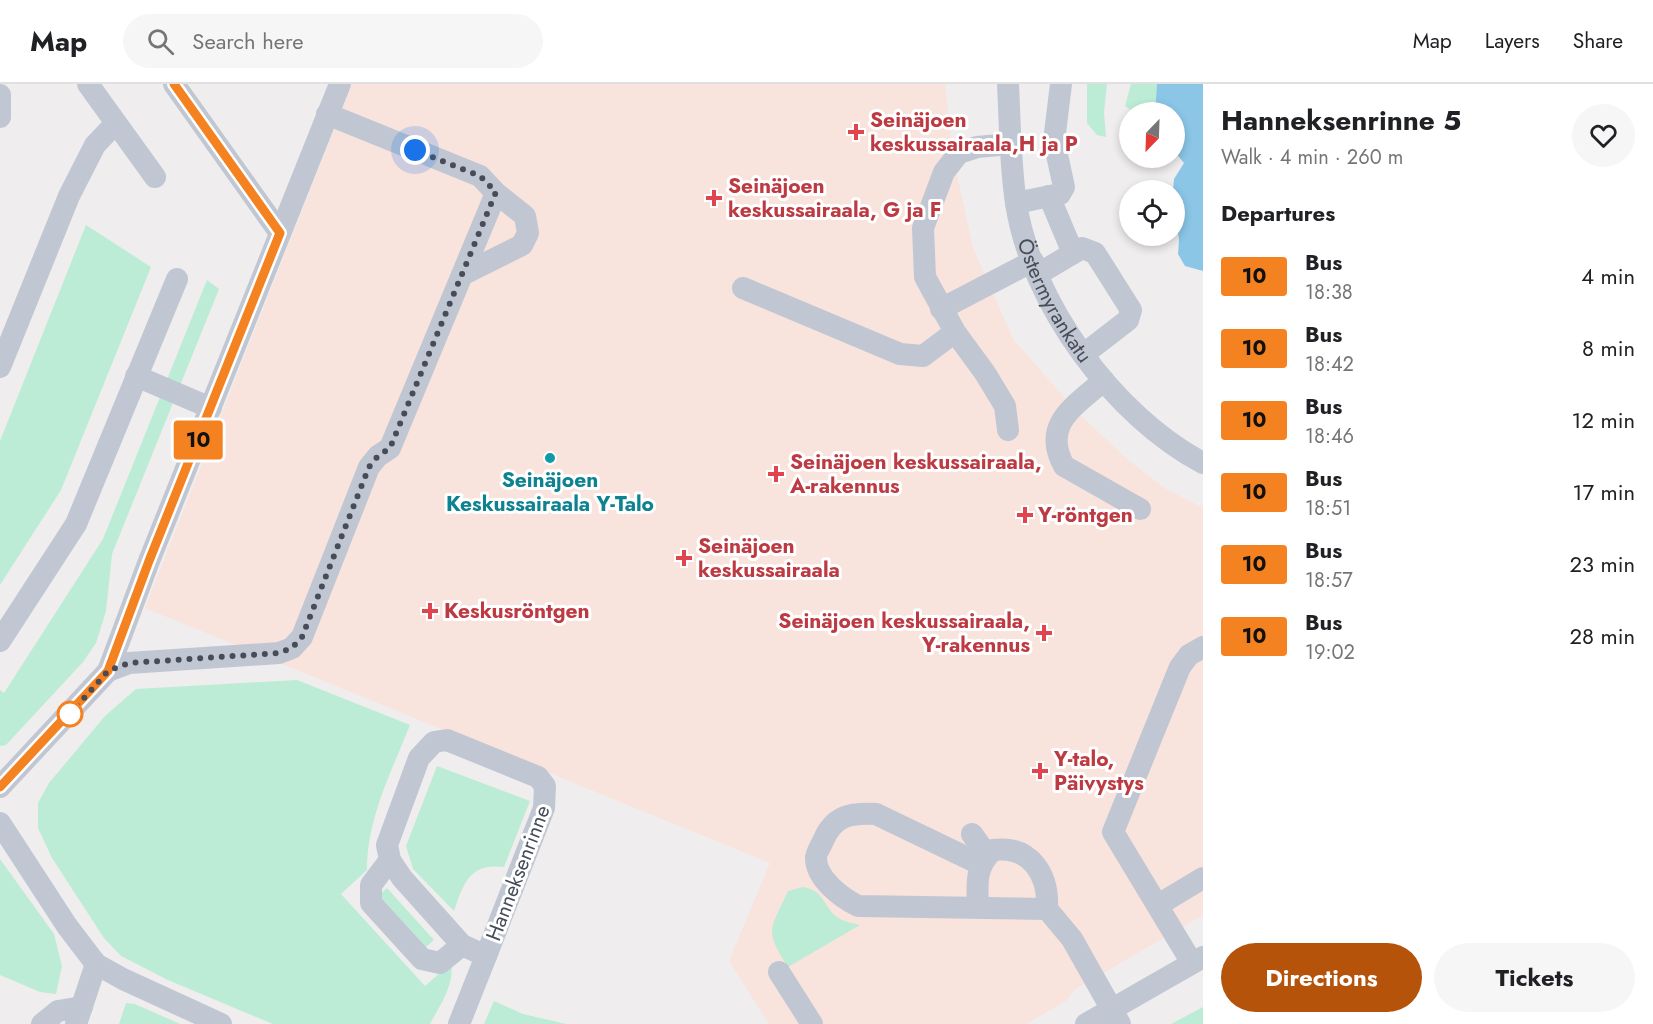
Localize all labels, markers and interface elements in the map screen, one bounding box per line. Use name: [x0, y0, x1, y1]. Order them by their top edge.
search box: [123, 14, 543, 68]
text: Map: [30, 21, 87, 62]
icon: search: [144, 25, 177, 58]
text: Search here: [192, 25, 304, 57]
text: Map: [1413, 26, 1452, 56]
text: Layers: [1485, 26, 1540, 56]
text: Share: [1573, 26, 1623, 56]
text: Hanneksenrinne 5: [1221, 100, 1461, 141]
north arrow: [1119, 102, 1185, 168]
map controls: [1119, 102, 1185, 246]
button: heart: [1572, 104, 1635, 167]
place label: Seinäjoen keskussairaala,H ja P: [870, 105, 1078, 159]
marker: Seinäjoen keskussairaala,H ja P: [847, 123, 865, 141]
your location: [400, 135, 430, 165]
text: Walk · 4 min · 260 m: [1221, 143, 1403, 172]
place label: Seinäjoen keskussairaala, G ja F: [728, 171, 941, 225]
button: locate: [1119, 180, 1185, 246]
marker: Seinäjoen keskussairaala, G ja F: [705, 189, 723, 207]
text: Departures: [1221, 197, 1335, 229]
street label: Östermyrankatu: [1010, 234, 1099, 369]
text: Bus: [1305, 246, 1342, 278]
text: 4 min: [1581, 260, 1635, 292]
text: 10: [1242, 261, 1266, 291]
text: 18:38: [1305, 278, 1353, 307]
text: Bus: [1305, 318, 1342, 350]
text: 8 min: [1582, 332, 1635, 364]
text: 10: [1242, 333, 1266, 363]
text: 18:42: [1305, 350, 1354, 379]
text: Bus: [1305, 390, 1342, 422]
text: 12 min: [1572, 404, 1635, 436]
text: 10: [1242, 405, 1266, 435]
line badge: 10: [171, 420, 225, 460]
text: 18:46: [1305, 422, 1354, 451]
text: 10: [186, 425, 210, 455]
place label: Seinäjoen keskussairaala, A-rakennus: [789, 447, 1042, 501]
marker: Seinäjoen Keskussairaala Y-Talo: [543, 451, 557, 465]
text: Bus: [1305, 462, 1342, 494]
place label: Seinäjoen Keskussairaala Y-Talo: [446, 465, 654, 519]
marker: Seinäjoen keskussairaala, A-rakennus: [767, 465, 785, 483]
text: 17 min: [1573, 476, 1635, 508]
text: 10: [1242, 477, 1266, 507]
text: 18:51: [1305, 494, 1351, 523]
place label: Y-röntgen: [1037, 500, 1133, 530]
marker: Y-röntgen: [1016, 506, 1034, 524]
place label: Seinäjoen keskussairaala: [698, 531, 840, 585]
text: Bus: [1305, 534, 1342, 566]
text: 23 min: [1569, 548, 1635, 580]
marker: Seinäjoen keskussairaala: [675, 549, 693, 567]
text: 10: [1242, 549, 1266, 579]
text: 18:57: [1305, 566, 1353, 595]
place label: Keskusröntgen: [444, 596, 590, 626]
marker: Keskusröntgen: [421, 602, 439, 620]
place label: Seinäjoen keskussairaala, Y-rakennus: [778, 606, 1030, 660]
text: Bus: [1305, 606, 1342, 638]
text: 28 min: [1569, 620, 1635, 652]
text: 10: [1242, 621, 1266, 651]
marker: Seinäjoen keskussairaala, Y-rakennus: [1035, 624, 1053, 642]
text: 19:02: [1305, 638, 1355, 667]
unlabelled marker: [57, 701, 83, 727]
place label: Y-talo, Päivystys: [1053, 744, 1144, 798]
marker: Y-talo, Päivystys: [1031, 762, 1049, 780]
street label: Hanneksenrinne: [478, 801, 558, 945]
button: Directions: [1221, 943, 1422, 1012]
button: Tickets: [1434, 943, 1635, 1012]

